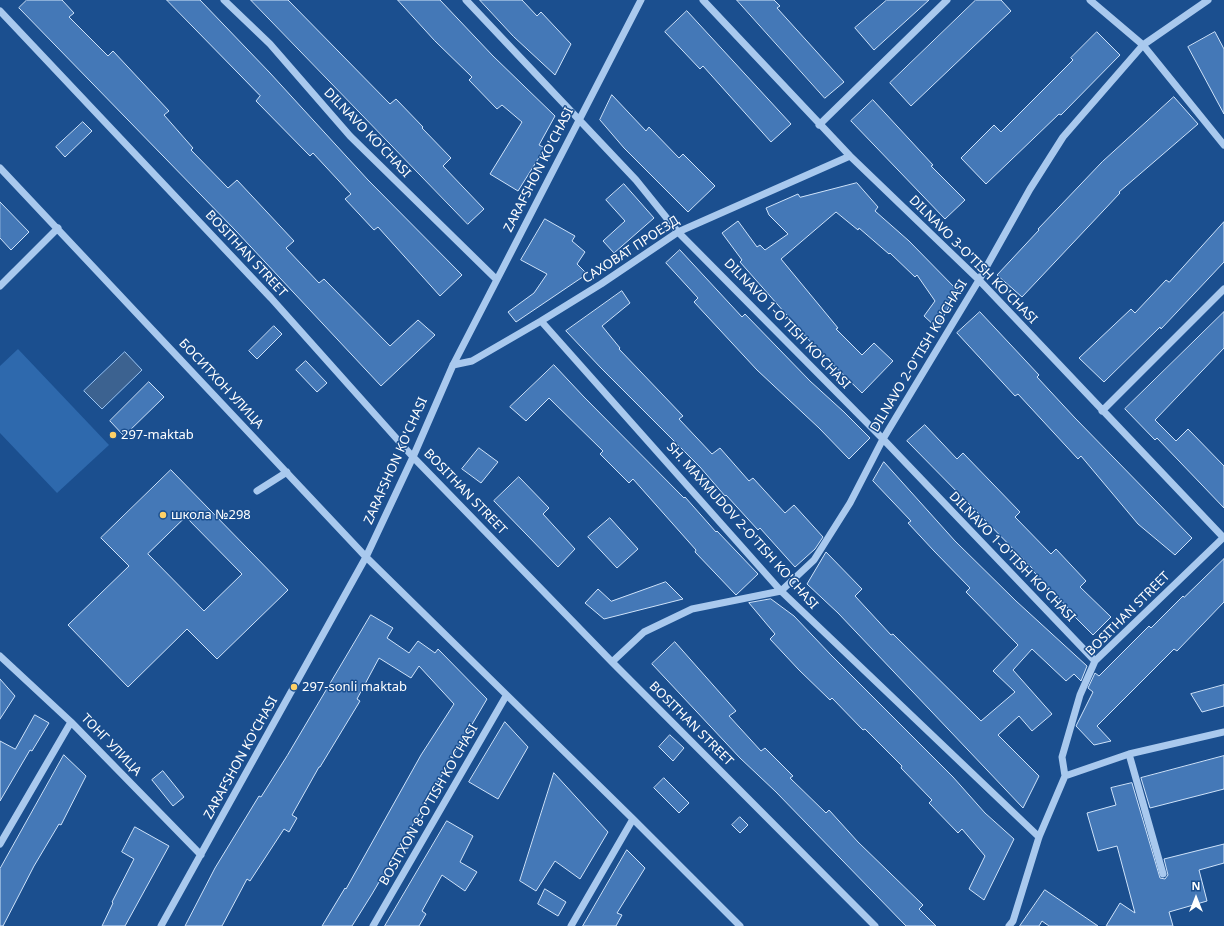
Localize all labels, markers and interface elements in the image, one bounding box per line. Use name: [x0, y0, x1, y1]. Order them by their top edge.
street label: DILNAVO KO'CHASI: [320, 85, 414, 181]
street label: ZARAFSHON KO'CHASI: [501, 105, 577, 235]
street label: DILNAVO 3-O'TISH KO'CHASI: [906, 193, 1040, 327]
street label: BOSITHAN STREET: [202, 207, 290, 301]
street label: САХОВАТ ПРОЕЗД: [580, 213, 682, 287]
street label: DILNAVO 1-O'TISH KO'CHASI: [721, 256, 853, 392]
street label: DILNAVO 2-O'TISH KO'CHASI: [867, 277, 971, 435]
street label: БОСИТХОН УЛИЦА: [175, 336, 267, 432]
street label: ZARAFSHON KO'CHASI: [361, 395, 431, 527]
place label: 297-maktab: [121, 427, 194, 443]
marker: 297-maktab: [108, 430, 118, 440]
street label: SH. MAXMUDOV 2-O'TISH KO'CHASI: [663, 440, 821, 612]
street label: BOSITHAN STREET: [420, 446, 510, 538]
street label: DILNAVO 1-O'TISH KO'CHASI: [946, 489, 1078, 625]
place label: школа №298: [171, 507, 251, 523]
marker: школа №298: [158, 510, 168, 520]
street label: BOSITHAN STREET: [1083, 569, 1173, 659]
place label: 297-sonli maktab: [302, 679, 407, 695]
street label: BOSITHAN STREET: [646, 679, 736, 769]
marker: 297-sonli maktab: [289, 682, 299, 692]
street label: ZARAFSHON KO'CHASI: [201, 694, 281, 822]
street label: ТОНГ УЛИЦА: [78, 711, 144, 779]
street label: BOSITXON 8-O'TISH KO'CHASI: [376, 722, 482, 888]
north arrow: [1176, 878, 1216, 918]
text: N: [1192, 878, 1200, 893]

